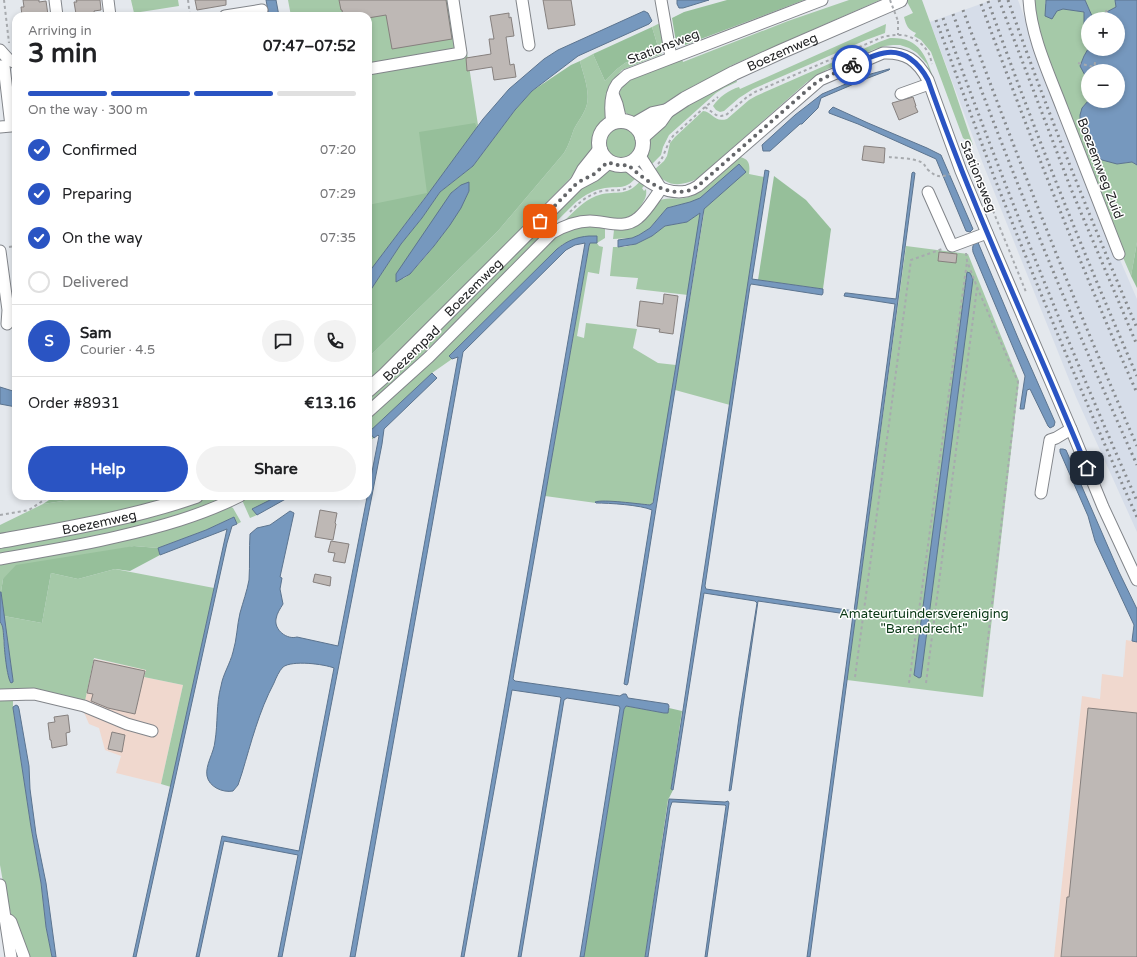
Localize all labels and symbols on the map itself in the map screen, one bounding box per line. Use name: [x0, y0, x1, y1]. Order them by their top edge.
street label: Stationsweg: [625, 26, 702, 68]
street label: Boezemweg: [745, 30, 820, 75]
courier: [832, 45, 872, 85]
street label: Boezemweg Zuid: [1073, 116, 1127, 221]
street label: Stationsweg: [956, 138, 1000, 215]
pin: [523, 204, 557, 238]
street label: Boezemweg: [441, 255, 506, 320]
street label: Boezempad: [380, 322, 444, 385]
pin: [1070, 451, 1104, 485]
street label: Boezemweg: [61, 507, 138, 538]
park label: Amateurtuindersvereniging "Barendrecht": [839, 606, 1009, 637]

